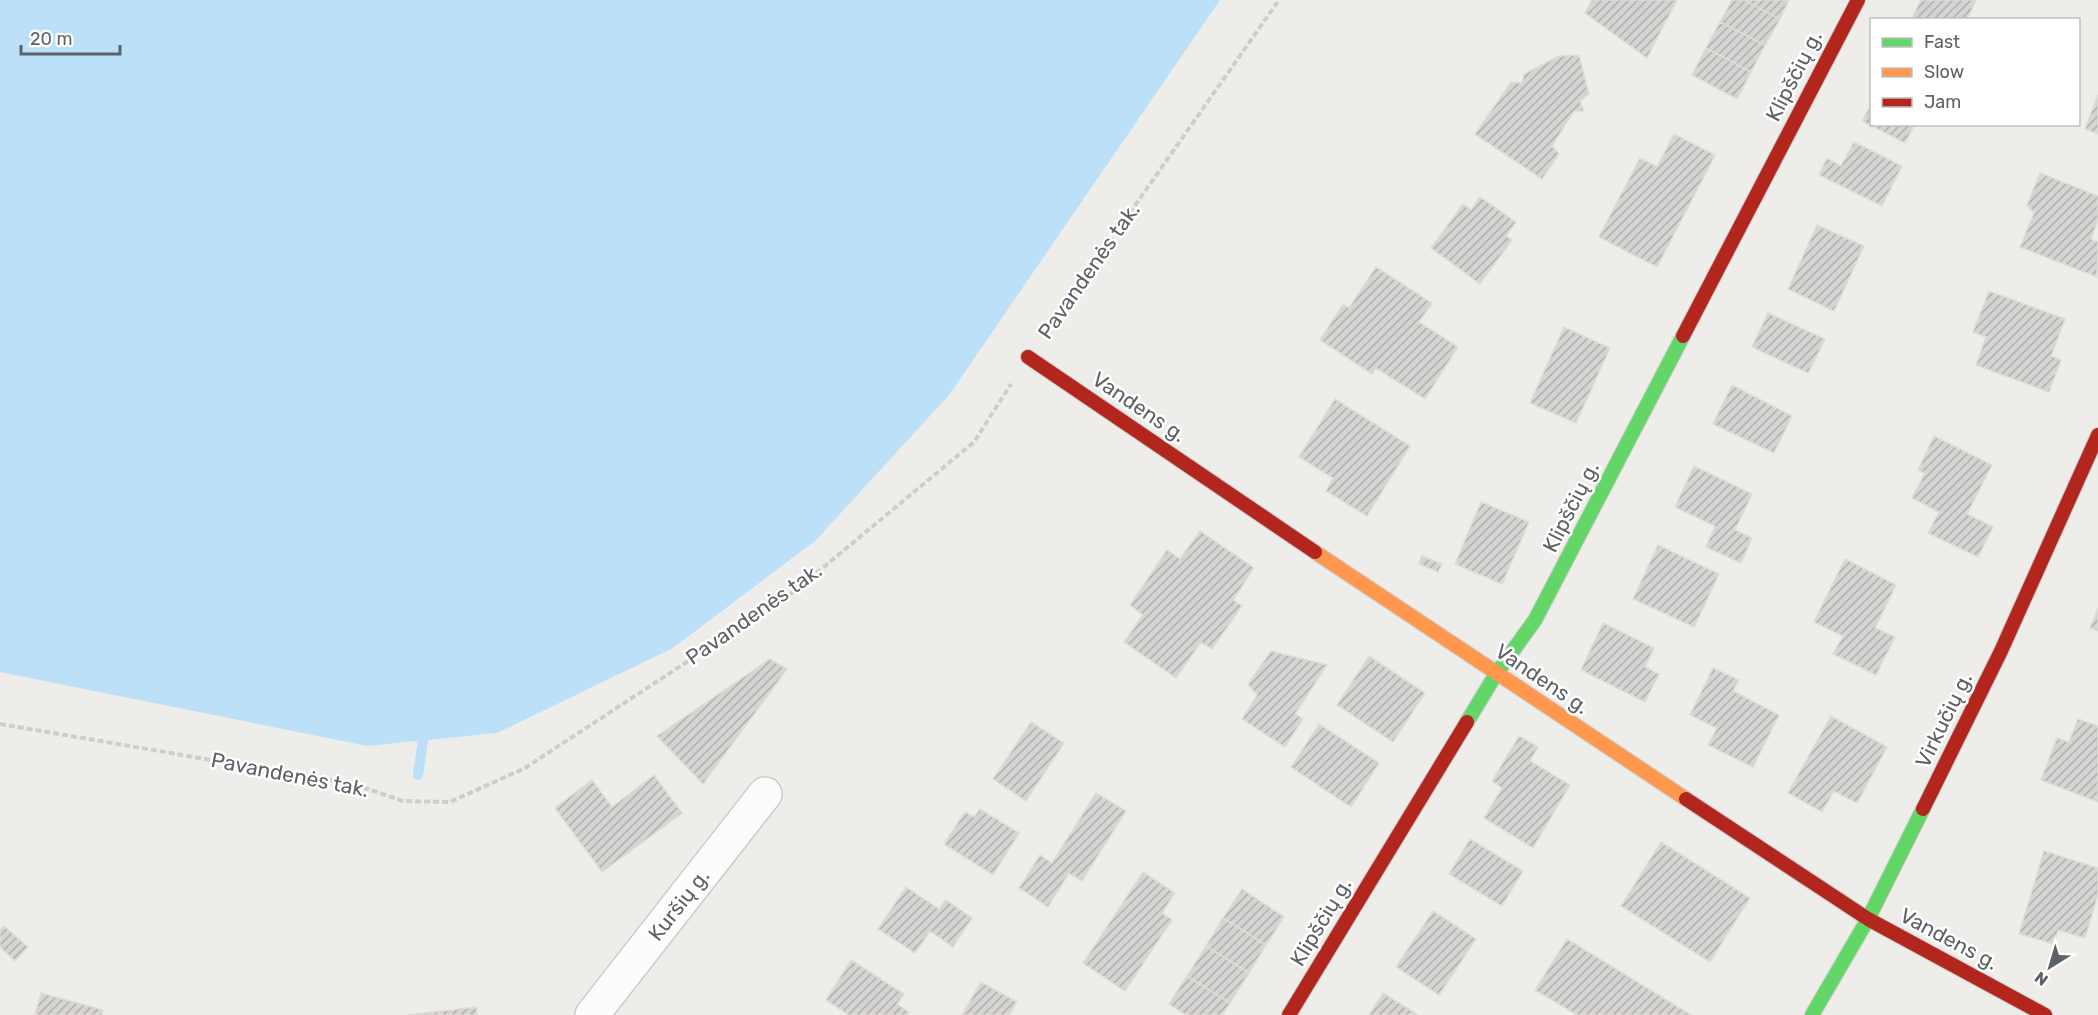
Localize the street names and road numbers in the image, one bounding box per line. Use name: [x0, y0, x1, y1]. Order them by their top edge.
street label: Klipščių g.: [1760, 26, 1827, 125]
street label: Pavandenės tak.: [1032, 198, 1145, 344]
street label: Vandens g.: [1088, 366, 1191, 447]
street label: Klipščių g.: [1537, 457, 1604, 556]
street label: Pavandenės tak.: [681, 557, 827, 670]
street label: Vandens g.: [1491, 638, 1594, 719]
street label: Virkučių g.: [1910, 668, 1977, 771]
street label: Pavandenės tak.: [209, 747, 371, 802]
street label: Kuršių g.: [643, 864, 714, 946]
street label: Klipščių g.: [1285, 873, 1357, 970]
street label: Vandens g.: [1896, 902, 2003, 975]

